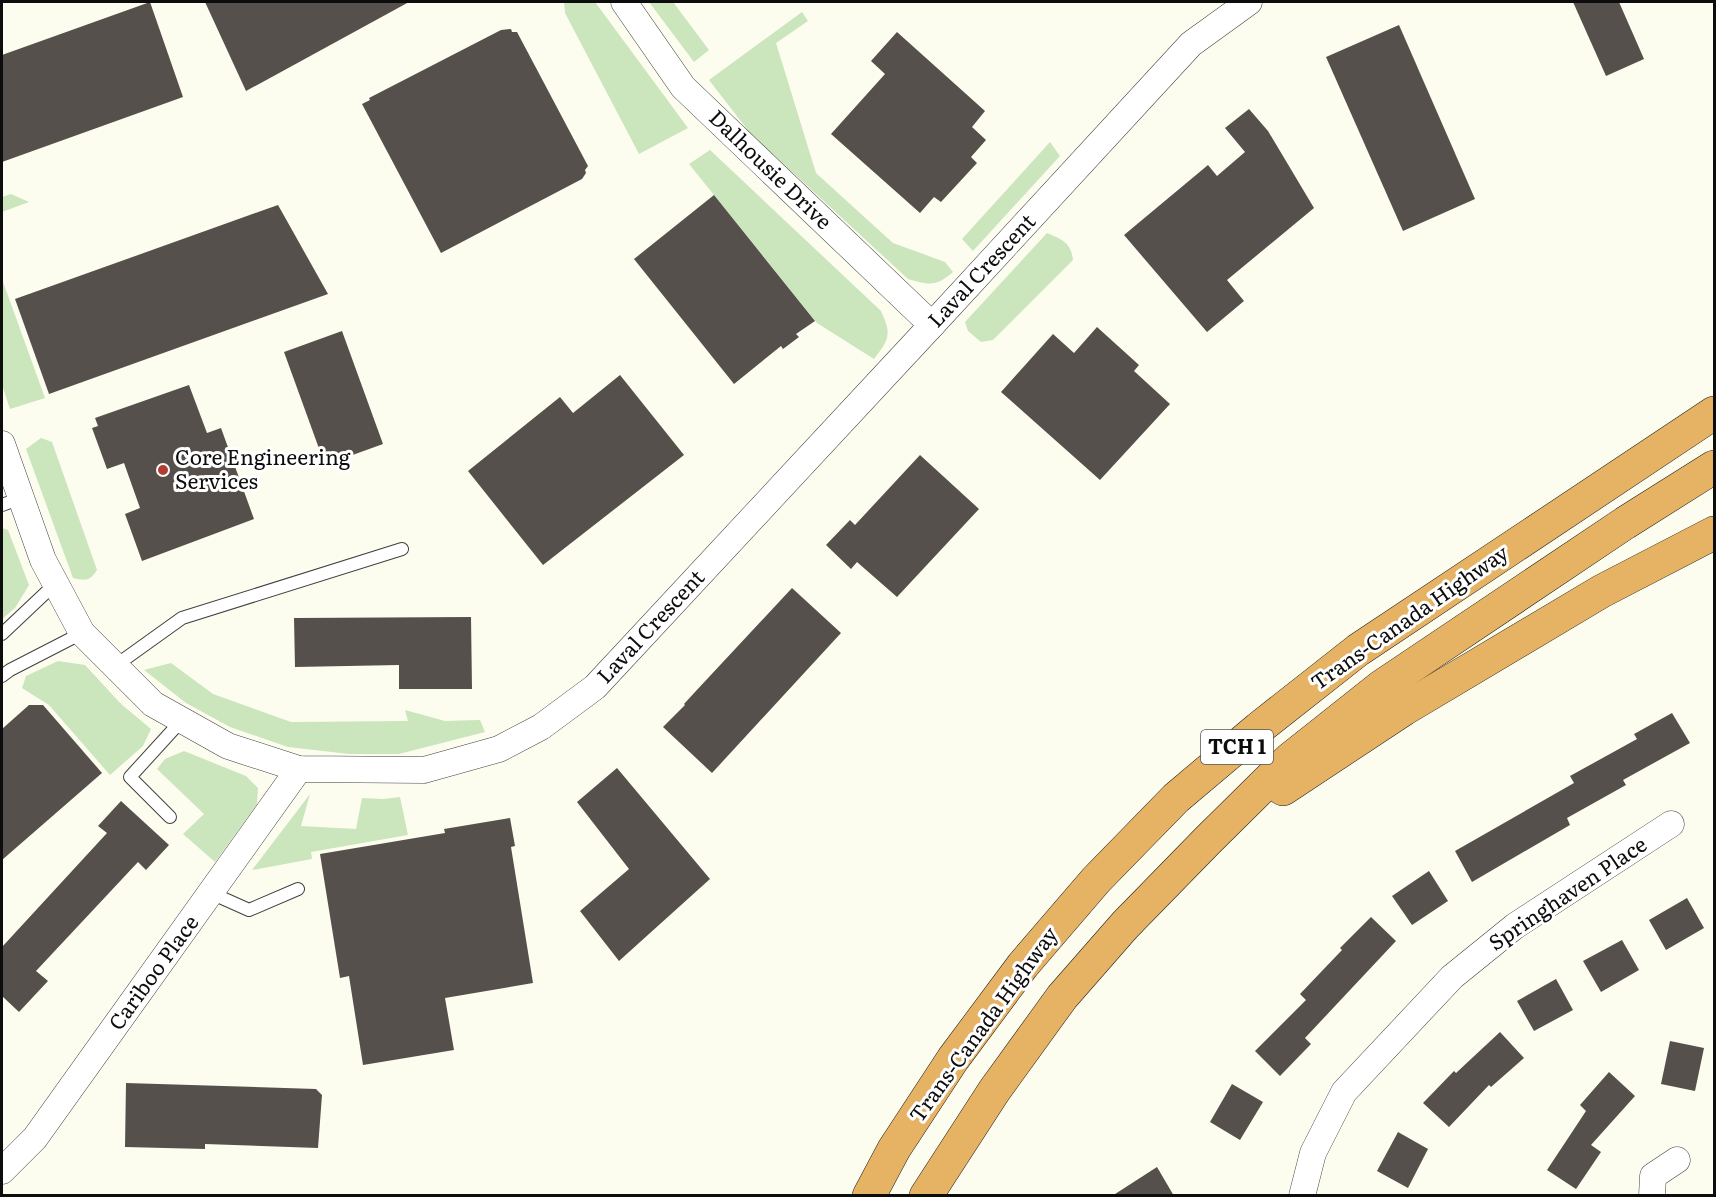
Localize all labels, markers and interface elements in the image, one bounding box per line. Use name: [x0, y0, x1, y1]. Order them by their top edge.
street label: Dalhousie Drive: [703, 101, 840, 235]
street label: Laval Crescent: [919, 205, 1042, 333]
place label: Core Engineering Services: [175, 440, 351, 495]
marker: Core Engineering Services: [156, 463, 170, 477]
street label: Trans-Canada Highway: [1303, 535, 1514, 696]
street label: Laval Crescent: [588, 561, 711, 689]
road number: TCH 1: [1201, 730, 1273, 764]
street label: Springhaven Place: [1481, 827, 1652, 956]
street label: Cariboo Place: [100, 907, 204, 1036]
street label: Trans-Canada Highway: [900, 919, 1064, 1128]

